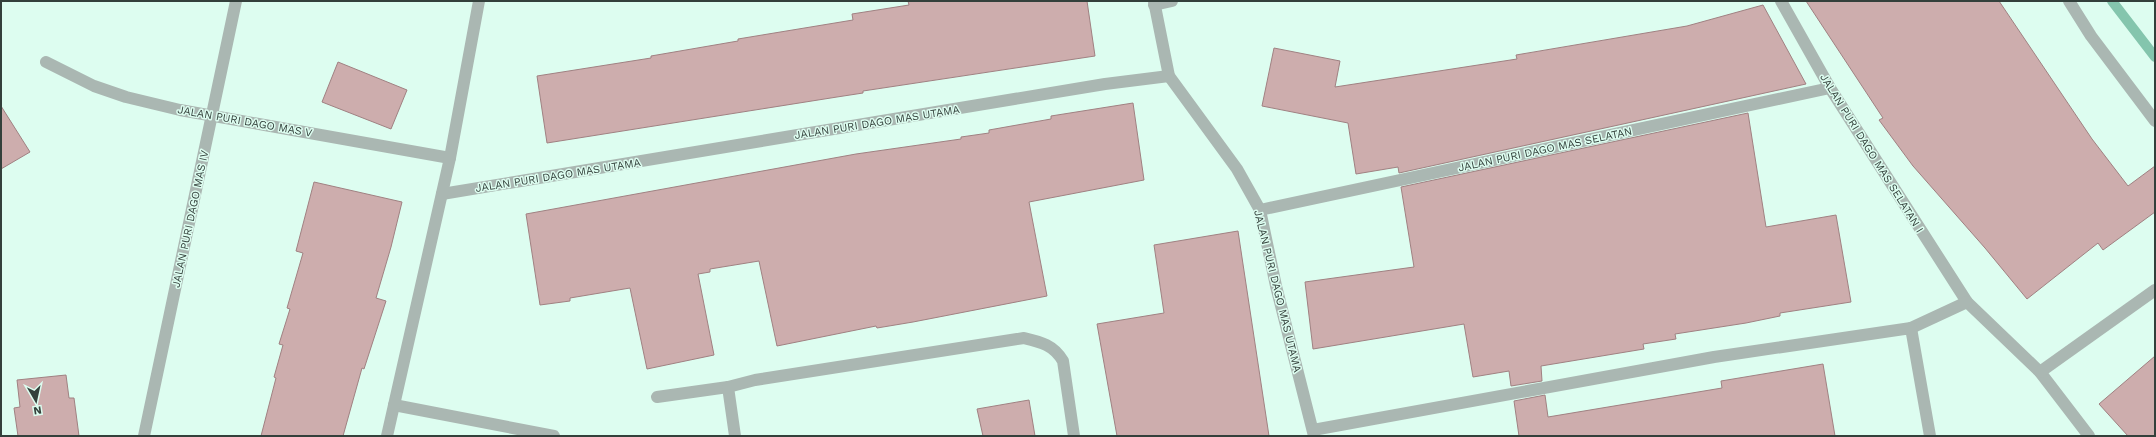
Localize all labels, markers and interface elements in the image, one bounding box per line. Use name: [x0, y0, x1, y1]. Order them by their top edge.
street label: JALAN PURI DAGO MAS SELATAN I: [1817, 72, 1926, 235]
street label: JALAN PURI DAGO MAS V: [177, 103, 313, 140]
street label: JALAN PURI DAGO MAS UTAMA: [794, 103, 961, 142]
street label: JALAN PURI DAGO MAS SELATAN: [1457, 125, 1633, 174]
street label: JALAN PURI DAGO MAS IV: [170, 149, 211, 289]
street label: JALAN PURI DAGO MAS UTAMA: [475, 156, 642, 195]
street label: JALAN PURI DAGO MAS UTAMA: [1251, 208, 1304, 374]
north arrow: [16, 381, 56, 421]
text: N: [32, 403, 43, 417]

